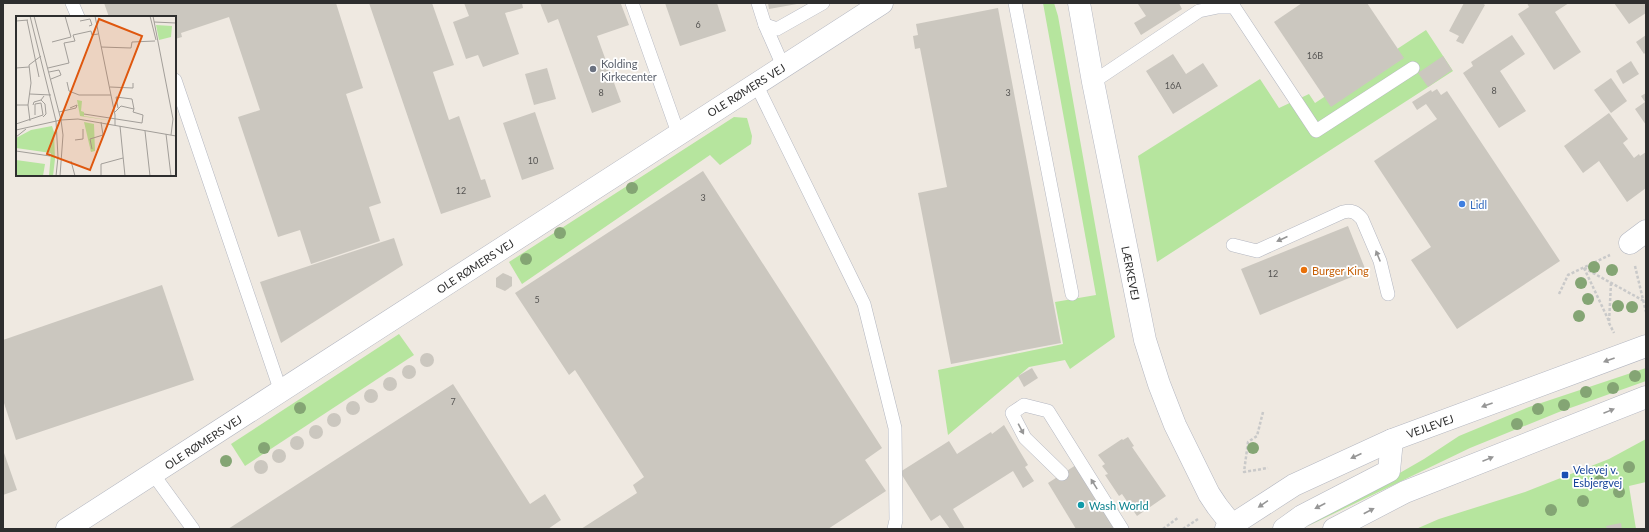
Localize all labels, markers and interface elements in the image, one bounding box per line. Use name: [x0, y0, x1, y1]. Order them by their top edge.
inset map: [16, 16, 176, 176]
house number: 6: [695, 19, 701, 30]
house number: 16B: [1307, 50, 1323, 61]
place label: Kolding Kirkecenter: [601, 57, 657, 83]
street label: OLE RØMERS VEJ: [705, 61, 787, 119]
marker: Kolding Kirkecenter: [588, 64, 598, 74]
house number: 16A: [1165, 80, 1182, 91]
house number: 8: [1491, 85, 1497, 96]
house number: 8: [598, 87, 604, 98]
house number: 3: [1005, 87, 1011, 98]
house number: 10: [528, 155, 538, 166]
house number: 12: [456, 185, 466, 196]
house number: 3: [700, 192, 706, 203]
place label: Lidl: [1470, 198, 1487, 211]
marker: Lidl: [1457, 199, 1467, 209]
street label: OLE RØMERS VEJ: [434, 236, 516, 296]
one-way arrow: [1276, 236, 1288, 243]
street label: LÆRKEVEJ: [1119, 245, 1143, 301]
one-way arrow: [1375, 251, 1381, 262]
place label: Burger King: [1312, 264, 1369, 277]
marker: Burger King: [1299, 265, 1309, 275]
house number: 12: [1268, 268, 1278, 279]
house number: 5: [534, 294, 540, 305]
one-way arrow: [1603, 357, 1615, 363]
house number: 7: [450, 396, 456, 407]
one-way arrow: [1481, 402, 1493, 408]
one-way arrow: [1603, 408, 1615, 414]
street label: OLE RØMERS VEJ: [162, 412, 244, 472]
street label: VEJLEVEJ: [1405, 412, 1455, 440]
one-way arrow: [1017, 423, 1024, 435]
one-way arrow: [1351, 453, 1362, 459]
one-way arrow: [1482, 456, 1493, 462]
place label: Velevej v. Esbjergvej: [1573, 463, 1623, 489]
marker: Velevej v. Esbjergvej: [1560, 470, 1570, 480]
one-way arrow: [1090, 478, 1097, 490]
place label: Wash World: [1089, 499, 1149, 512]
marker: Wash World: [1076, 500, 1086, 510]
one-way arrow: [1257, 501, 1269, 508]
one-way arrow: [1314, 503, 1325, 510]
one-way arrow: [1363, 508, 1375, 514]

